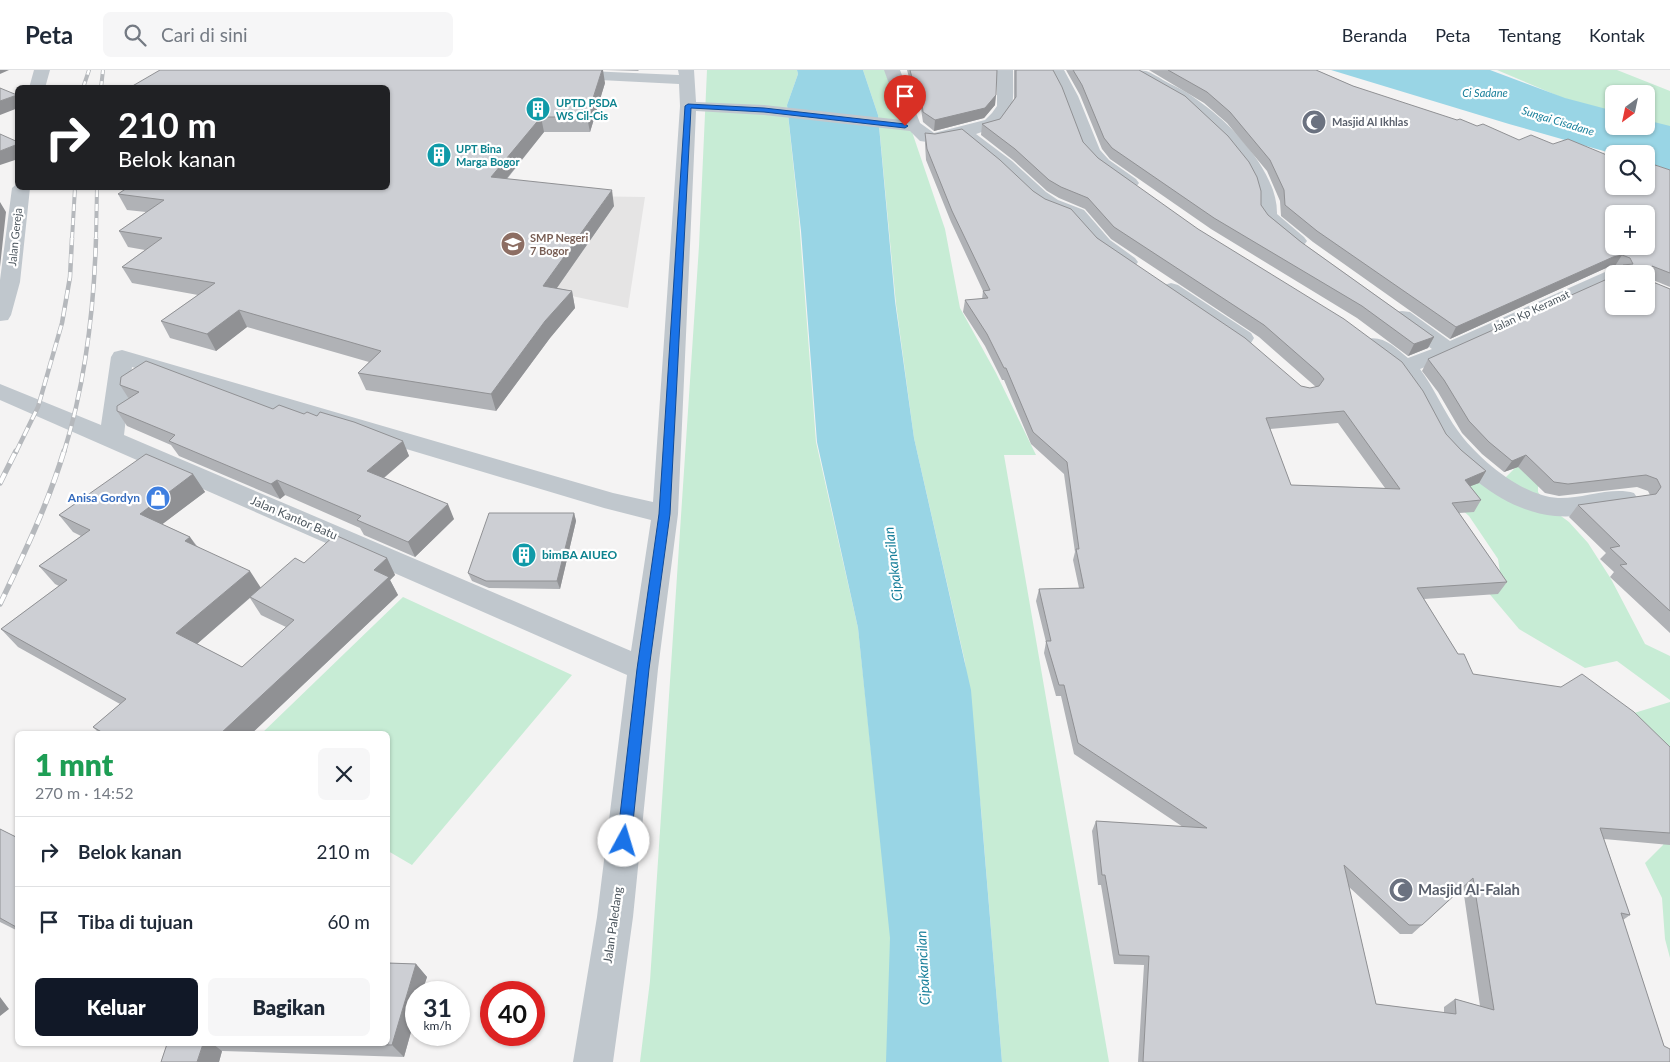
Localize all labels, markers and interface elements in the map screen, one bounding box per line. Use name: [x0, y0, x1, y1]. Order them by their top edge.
search box: [103, 12, 453, 57]
text: Peta: [25, 20, 73, 49]
icon: search: [121, 21, 149, 49]
text: Cari di sini: [161, 23, 248, 46]
text: Beranda: [1342, 24, 1407, 46]
text: Peta: [1435, 24, 1470, 46]
text: Tentang: [1498, 24, 1561, 46]
text: Kontak: [1589, 24, 1645, 46]
pin: [884, 75, 926, 126]
icon: arrive: [891, 82, 919, 110]
north arrow: [1605, 85, 1655, 135]
map controls: [1605, 85, 1655, 315]
water label: Ci Sadane: [1462, 86, 1508, 99]
building icon: UPTD PSDA WS Cil-Cis: [525, 96, 551, 122]
place label: UPTD PSDA WS Cil-Cis: [556, 96, 618, 122]
text: 210 m: [118, 103, 217, 145]
water label: Sungai Cisadane: [1520, 103, 1596, 138]
icon: right: [35, 105, 100, 170]
mosque icon: Masjid Al Ikhlas: [1301, 109, 1327, 135]
place label: Masjid Al Ikhlas: [1332, 115, 1408, 128]
building icon: UPT Bina Marga Bogor: [426, 142, 452, 168]
place label: UPT Bina Marga Bogor: [456, 142, 520, 168]
text: Belok kanan: [118, 145, 236, 172]
button: search: [1605, 145, 1655, 195]
button: +: [1605, 205, 1655, 255]
street label: Jalan Gereja: [5, 207, 24, 267]
school or university icon: SMP Negeri 7 Bogor: [500, 231, 526, 257]
place label: SMP Negeri 7 Bogor: [530, 231, 588, 257]
button: −: [1605, 265, 1655, 315]
street label: Jalan Kp Keramat: [1490, 287, 1571, 334]
shop icon: Anisa Gordyn: [145, 485, 171, 511]
place label: Anisa Gordyn: [67, 490, 140, 505]
street label: Jalan Kantor Batu: [249, 493, 340, 543]
water label: Cipakancilan: [880, 526, 905, 602]
building icon: bimBA AIUEO: [511, 542, 537, 568]
place label: bimBA AIUEO: [542, 547, 618, 562]
text: 1 mnt: [35, 746, 113, 782]
button: close: [318, 748, 370, 800]
text: 270 m · 14:52: [35, 783, 134, 802]
position arrow: [597, 814, 649, 866]
icon: right: [35, 838, 63, 866]
text: Belok kanan: [78, 840, 182, 863]
text: 210 m: [316, 840, 370, 863]
mosque icon: Masjid Al-Falah: [1388, 877, 1414, 903]
place label: Masjid Al-Falah: [1418, 880, 1520, 898]
street label: Jalan Paledang: [600, 886, 625, 964]
icon: arrive: [35, 908, 63, 936]
text: Tiba di tujuan: [78, 910, 193, 933]
text: 60 m: [327, 910, 370, 933]
water label: Cipakancilan: [912, 930, 933, 1006]
button: Keluar: [35, 978, 198, 1036]
button: Bagikan: [208, 978, 370, 1036]
speed limit sign: 40: [480, 981, 545, 1046]
text: 31: [423, 992, 452, 1022]
text: km/h: [423, 1018, 452, 1033]

